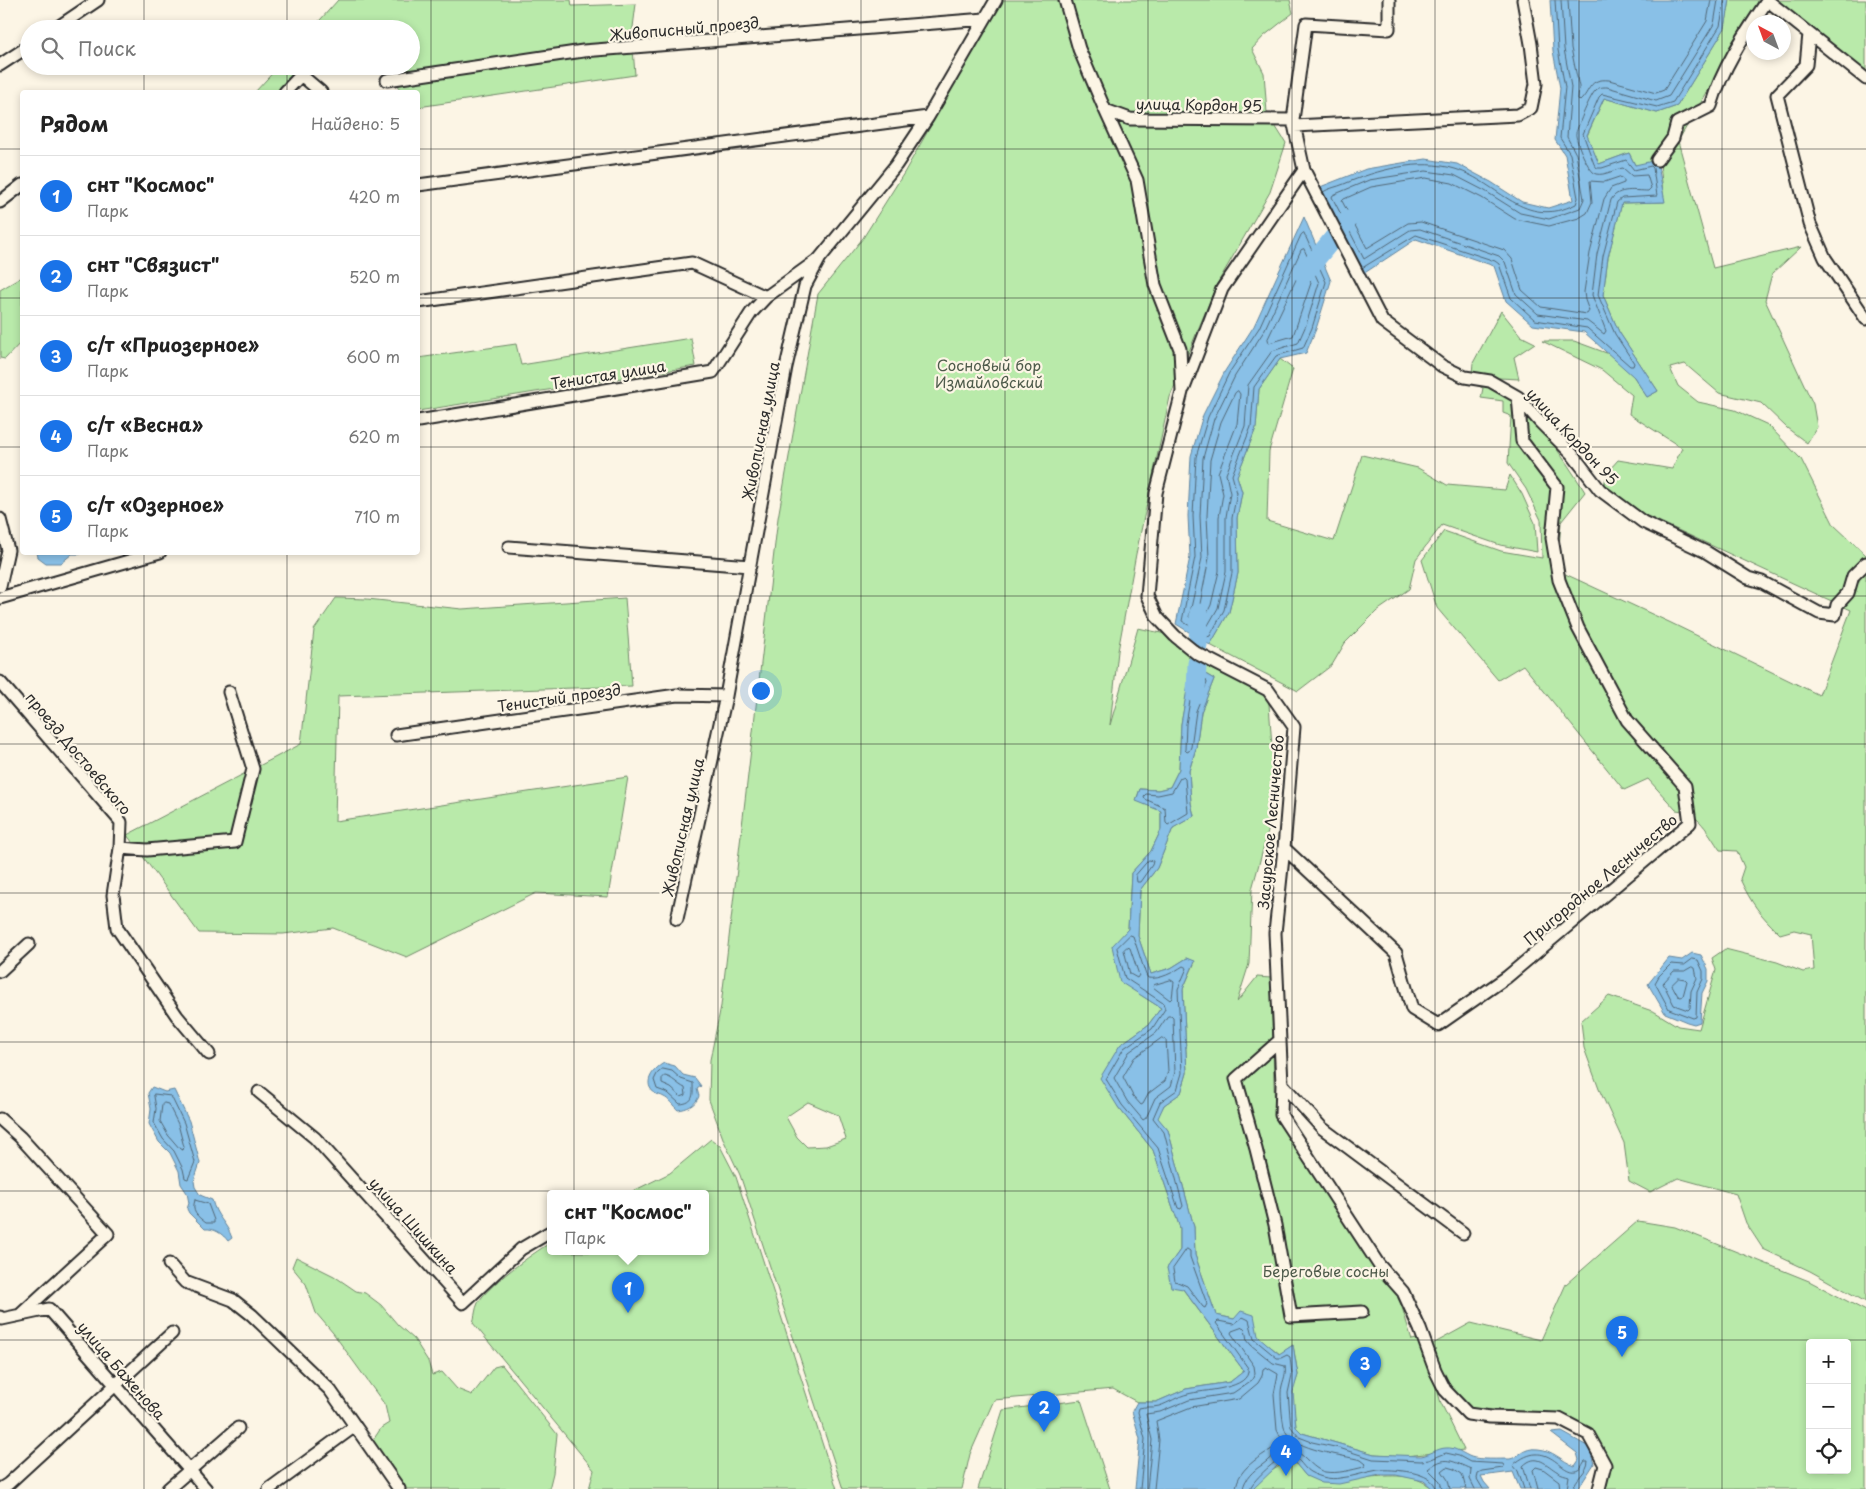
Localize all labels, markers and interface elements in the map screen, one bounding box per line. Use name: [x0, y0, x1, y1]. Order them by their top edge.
street label: Живописный проезд: [608, 10, 760, 46]
north arrow: [1746, 15, 1791, 60]
search box: [20, 20, 420, 75]
icon: search: [38, 34, 66, 62]
text: Поиск: [78, 34, 136, 62]
street label: улица Кордон 95: [1136, 91, 1262, 117]
text: Рядом: [40, 107, 108, 139]
text: Найдено: 5: [311, 111, 400, 135]
text: снт "Космос": [87, 170, 215, 198]
text: 1: [52, 184, 60, 208]
text: 420 m: [349, 184, 400, 208]
text: Парк: [87, 198, 128, 222]
text: снт "Связист": [87, 250, 219, 278]
text: 2: [50, 264, 62, 288]
text: 520 m: [349, 264, 400, 288]
text: Парк: [87, 278, 128, 302]
text: с/т «Приозерное»: [87, 330, 259, 358]
text: 3: [51, 344, 61, 368]
text: 600 m: [346, 344, 400, 368]
street label: Тенистая улица: [549, 353, 668, 394]
park label: Сосновый бор Измайловский: [935, 353, 1043, 393]
text: Парк: [87, 358, 128, 382]
street label: Живописная улица: [735, 359, 785, 503]
street label: улица Кордон 95: [1522, 382, 1624, 490]
text: с/т «Весна»: [87, 410, 203, 438]
text: 4: [51, 424, 61, 448]
text: 620 m: [348, 424, 400, 448]
text: Парк: [87, 438, 128, 462]
text: с/т «Озерное»: [87, 490, 224, 518]
text: 5: [51, 504, 61, 528]
text: 710 m: [354, 504, 400, 528]
text: Парк: [87, 518, 128, 542]
street label: Тенистый проезд: [496, 677, 622, 717]
your location: [748, 678, 774, 704]
street label: проезд Достоевского: [21, 687, 137, 819]
street label: Засурское Лесничество: [1251, 734, 1289, 911]
street label: Живописная улица: [655, 755, 709, 899]
street label: Пригородное Лесничество: [1518, 808, 1682, 950]
street label: улица Шишкина: [364, 1172, 464, 1279]
popup: [547, 1190, 709, 1255]
text: снт "Космос": [564, 1197, 692, 1225]
text: Парк: [564, 1225, 606, 1249]
park label: Береговые сосны: [1263, 1259, 1389, 1282]
pin: 1: [612, 1272, 644, 1313]
street label: улица Баженова: [73, 1316, 172, 1425]
pin: 5: [1606, 1316, 1638, 1357]
map controls: [1806, 1339, 1851, 1474]
button: +: [1806, 1339, 1851, 1384]
pin: 3: [1349, 1347, 1381, 1388]
button: −: [1806, 1384, 1851, 1429]
pin: 2: [1028, 1391, 1060, 1432]
button: locate: [1806, 1429, 1851, 1474]
pin: 4: [1270, 1435, 1302, 1476]

